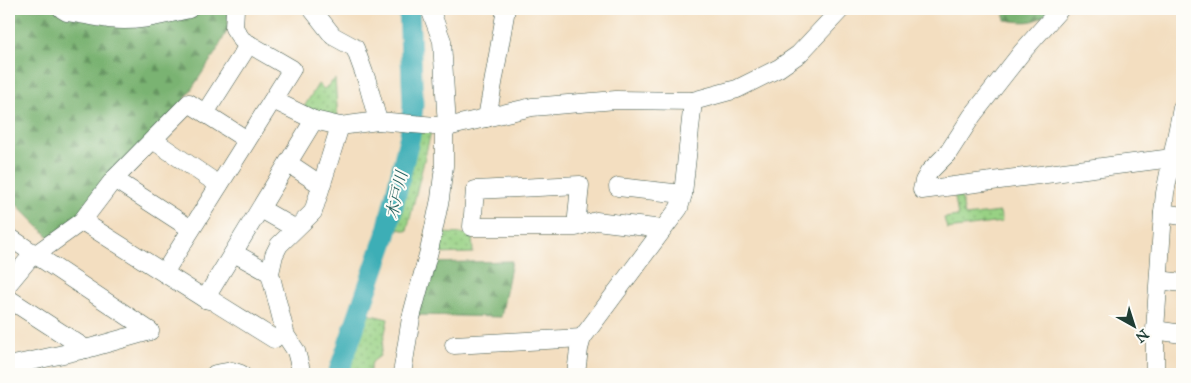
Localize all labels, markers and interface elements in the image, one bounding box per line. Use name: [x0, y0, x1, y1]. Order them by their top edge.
water label: 木戸川: [382, 168, 412, 221]
north arrow: [1108, 300, 1158, 350]
text: N: [1132, 325, 1152, 346]

